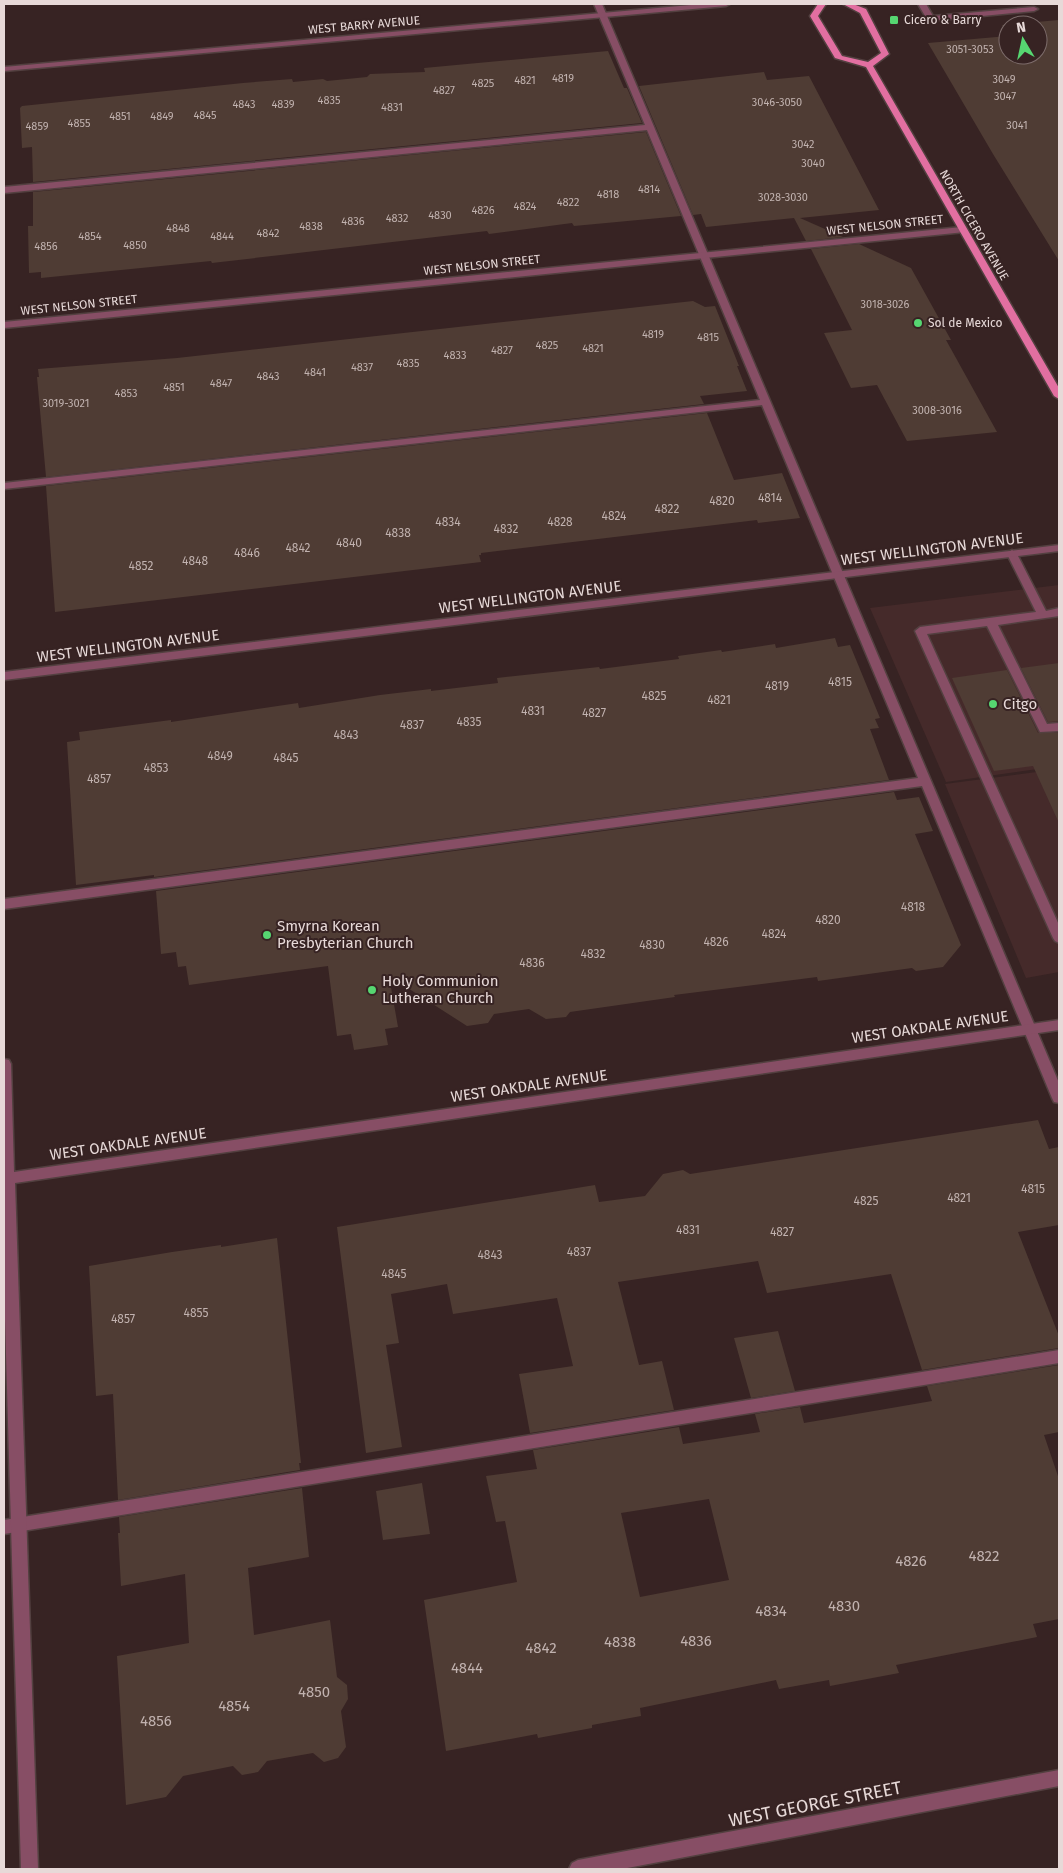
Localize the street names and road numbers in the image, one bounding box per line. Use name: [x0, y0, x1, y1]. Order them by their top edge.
street label: WEST BARRY AVENUE: [307, 13, 421, 37]
street label: NORTH CICERO AVENUE: [937, 167, 1011, 283]
street label: WEST NELSON STREET: [826, 212, 945, 238]
street label: WEST NELSON STREET: [423, 252, 542, 278]
street label: WEST NELSON STREET: [20, 292, 139, 318]
street label: WEST WELLINGTON AVENUE: [840, 529, 1024, 569]
street label: WEST WELLINGTON AVENUE: [438, 577, 622, 617]
street label: WEST WELLINGTON AVENUE: [36, 626, 220, 666]
street label: WEST OAKDALE AVENUE: [851, 1007, 1009, 1047]
street label: WEST OAKDALE AVENUE: [450, 1066, 608, 1106]
street label: WEST OAKDALE AVENUE: [49, 1124, 207, 1164]
street label: WEST GEORGE STREET: [727, 1776, 904, 1832]

